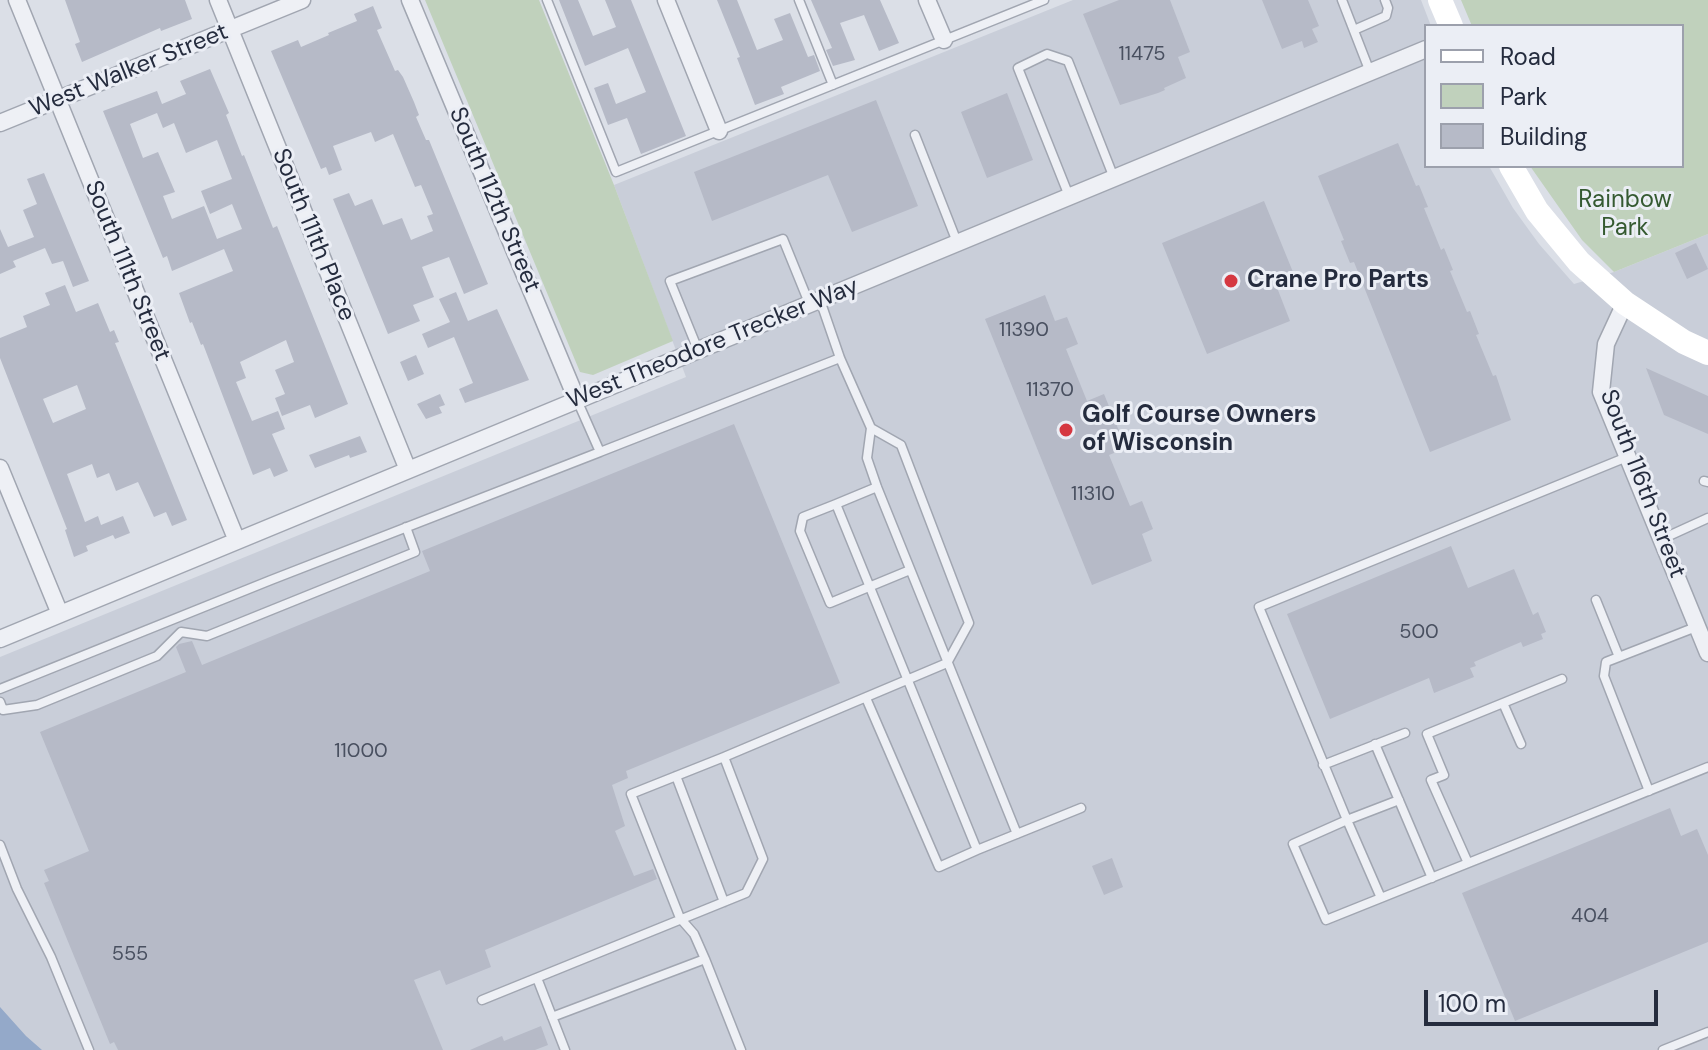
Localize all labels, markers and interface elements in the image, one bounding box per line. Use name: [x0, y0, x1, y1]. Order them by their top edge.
street label: West Walker Street: [26, 18, 232, 124]
legend: [1424, 24, 1684, 168]
text: Road: [1500, 41, 1556, 72]
house number: 11475: [1119, 43, 1165, 67]
text: Park: [1500, 81, 1547, 112]
street label: South 112th Street: [442, 103, 546, 297]
text: Building: [1500, 121, 1587, 152]
street label: South 111th Place: [265, 145, 361, 325]
street label: South 111th Street: [78, 177, 176, 365]
park label: Rainbow Park: [1578, 187, 1672, 243]
place label: Crane Pro Parts: [1247, 267, 1429, 295]
street label: West Theodore Trecker Way: [563, 272, 863, 416]
marker: Crane Pro Parts: [1222, 272, 1240, 290]
house number: 11390: [999, 319, 1049, 343]
house number: 11370: [1026, 379, 1074, 403]
street label: South 116th Street: [1593, 386, 1691, 582]
place label: Golf Course Owners of Wisconsin: [1082, 402, 1316, 458]
marker: Golf Course Owners of Wisconsin: [1057, 421, 1075, 439]
house number: 11310: [1071, 483, 1115, 507]
house number: 500: [1399, 621, 1439, 645]
house number: 11000: [334, 740, 388, 764]
house number: 404: [1571, 905, 1609, 929]
house number: 555: [112, 943, 148, 967]
scale bar: [1428, 974, 1662, 1024]
text: 100 m: [1438, 988, 1506, 1019]

